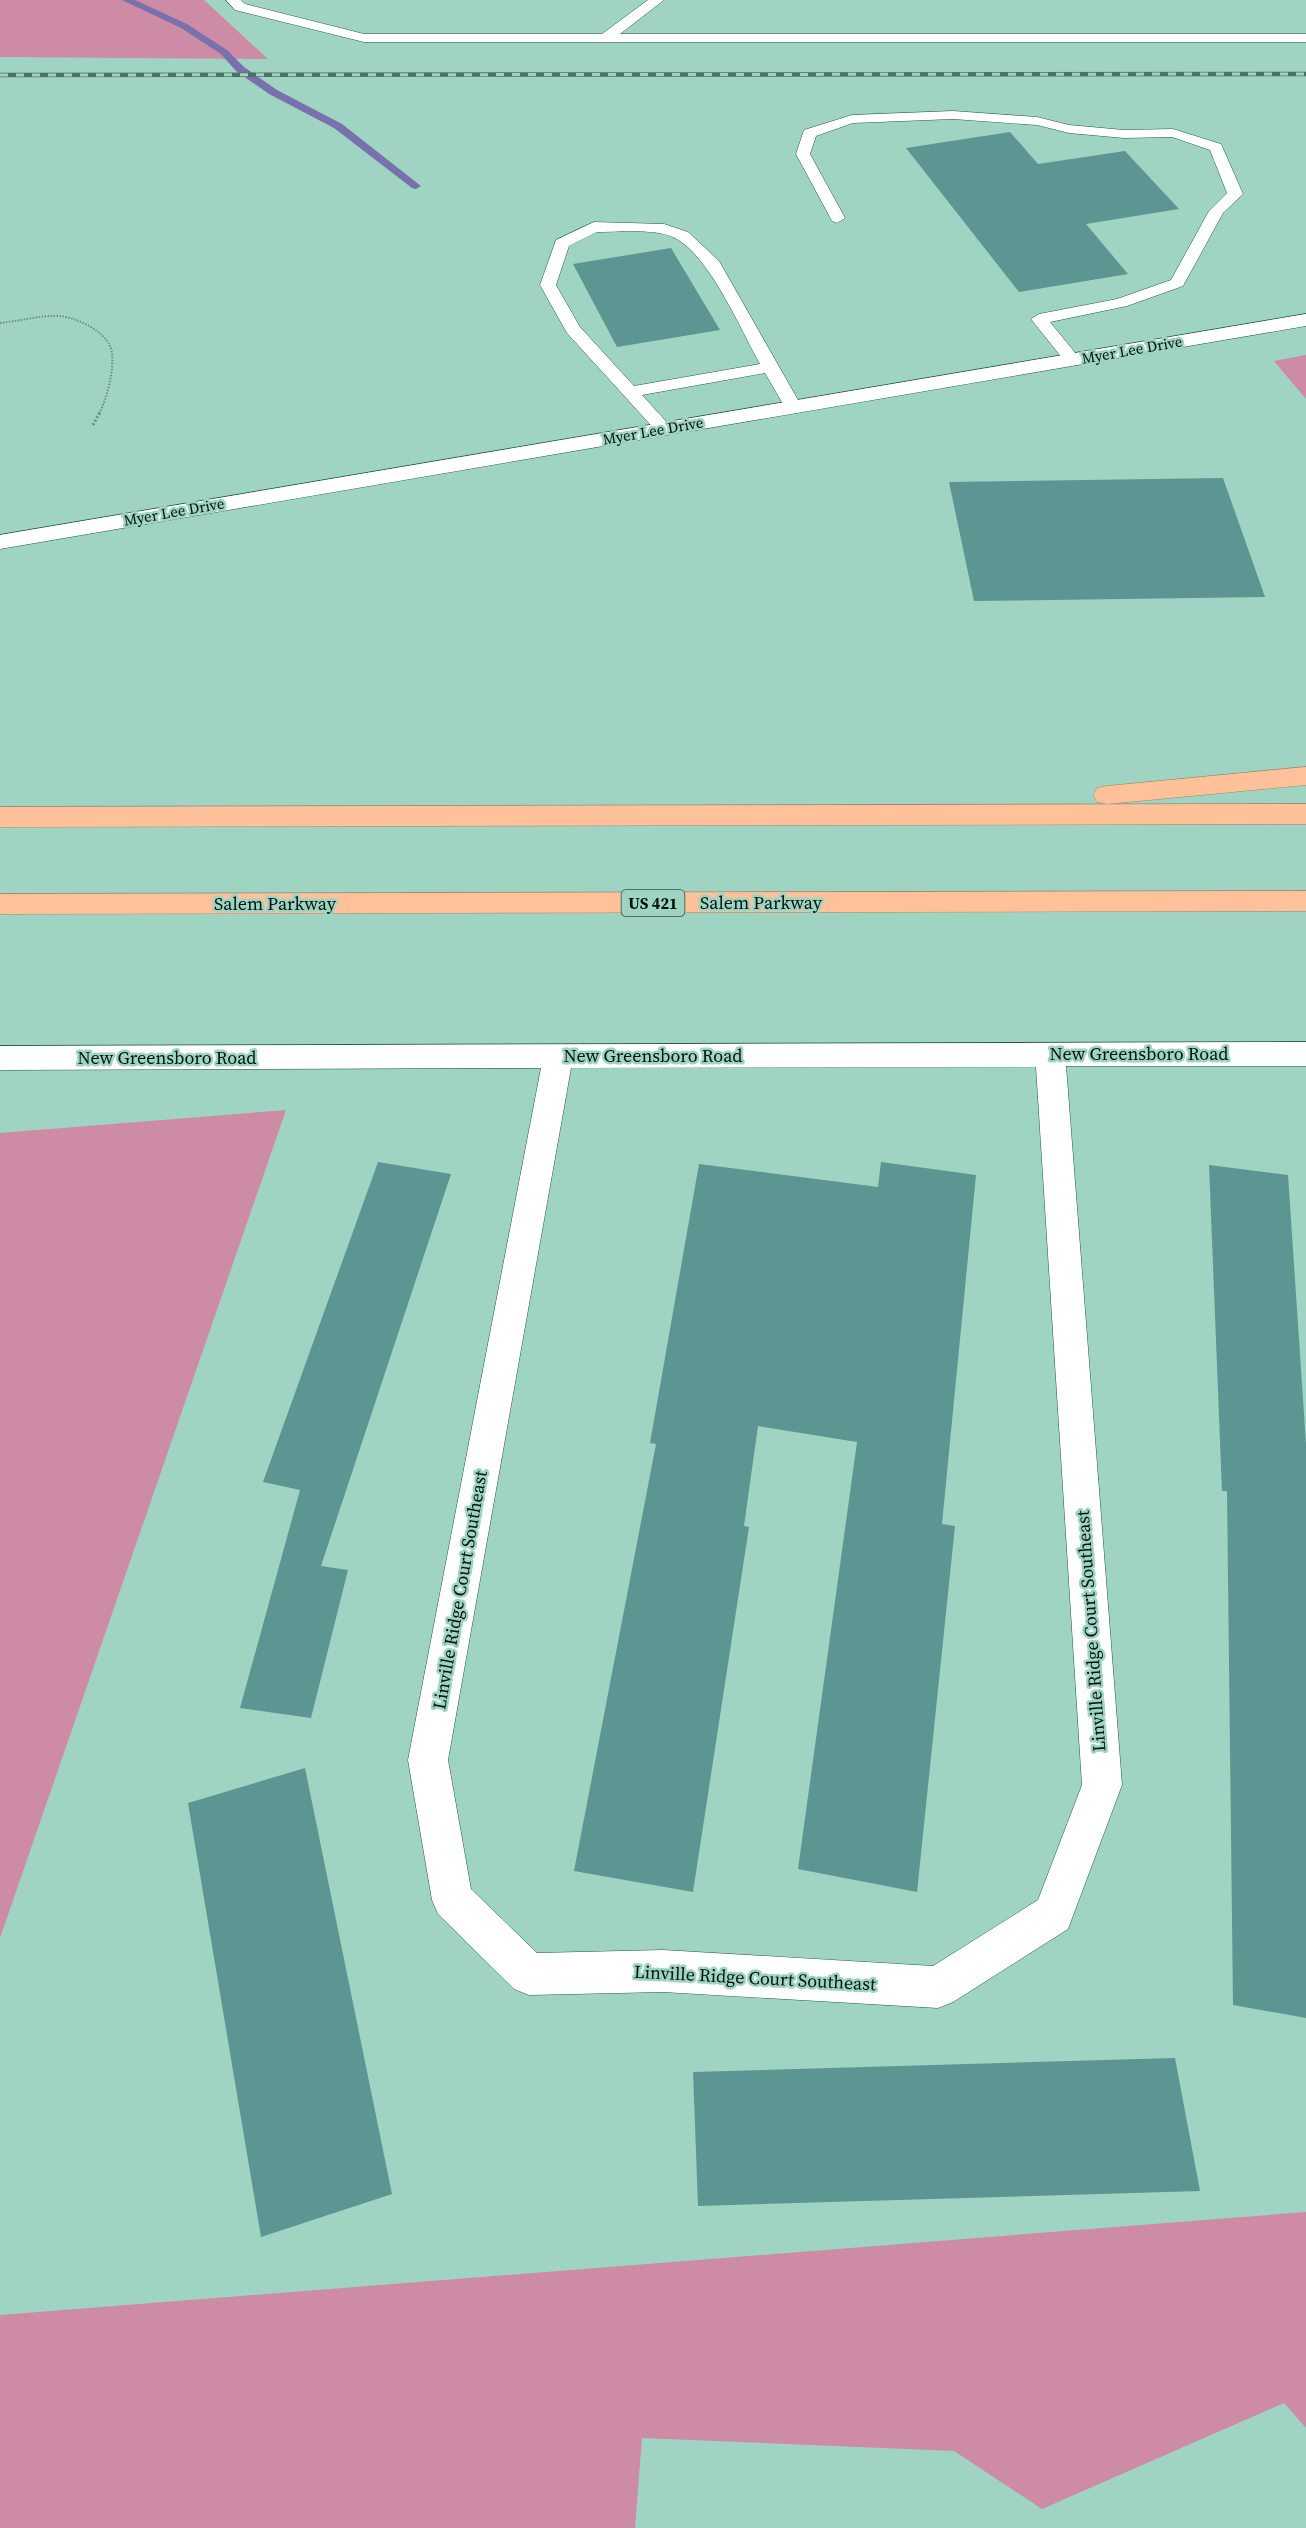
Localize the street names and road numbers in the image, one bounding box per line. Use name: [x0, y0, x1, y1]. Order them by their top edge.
street label: Myer Lee Drive: [1080, 330, 1184, 369]
street label: Myer Lee Drive: [601, 411, 705, 450]
street label: Myer Lee Drive: [122, 492, 226, 531]
road number: US 421: [622, 890, 684, 916]
street label: Salem Parkway: [700, 890, 823, 915]
street label: Salem Parkway: [214, 891, 337, 916]
street label: New Greensboro Road: [1049, 1041, 1229, 1066]
street label: New Greensboro Road: [563, 1043, 743, 1068]
street label: New Greensboro Road: [77, 1045, 257, 1070]
street label: Linville Ridge Court Southeast: [426, 1468, 493, 1711]
street label: Linville Ridge Court Southeast: [1070, 1509, 1111, 1753]
street label: Linville Ridge Court Southeast: [633, 1959, 877, 1996]

